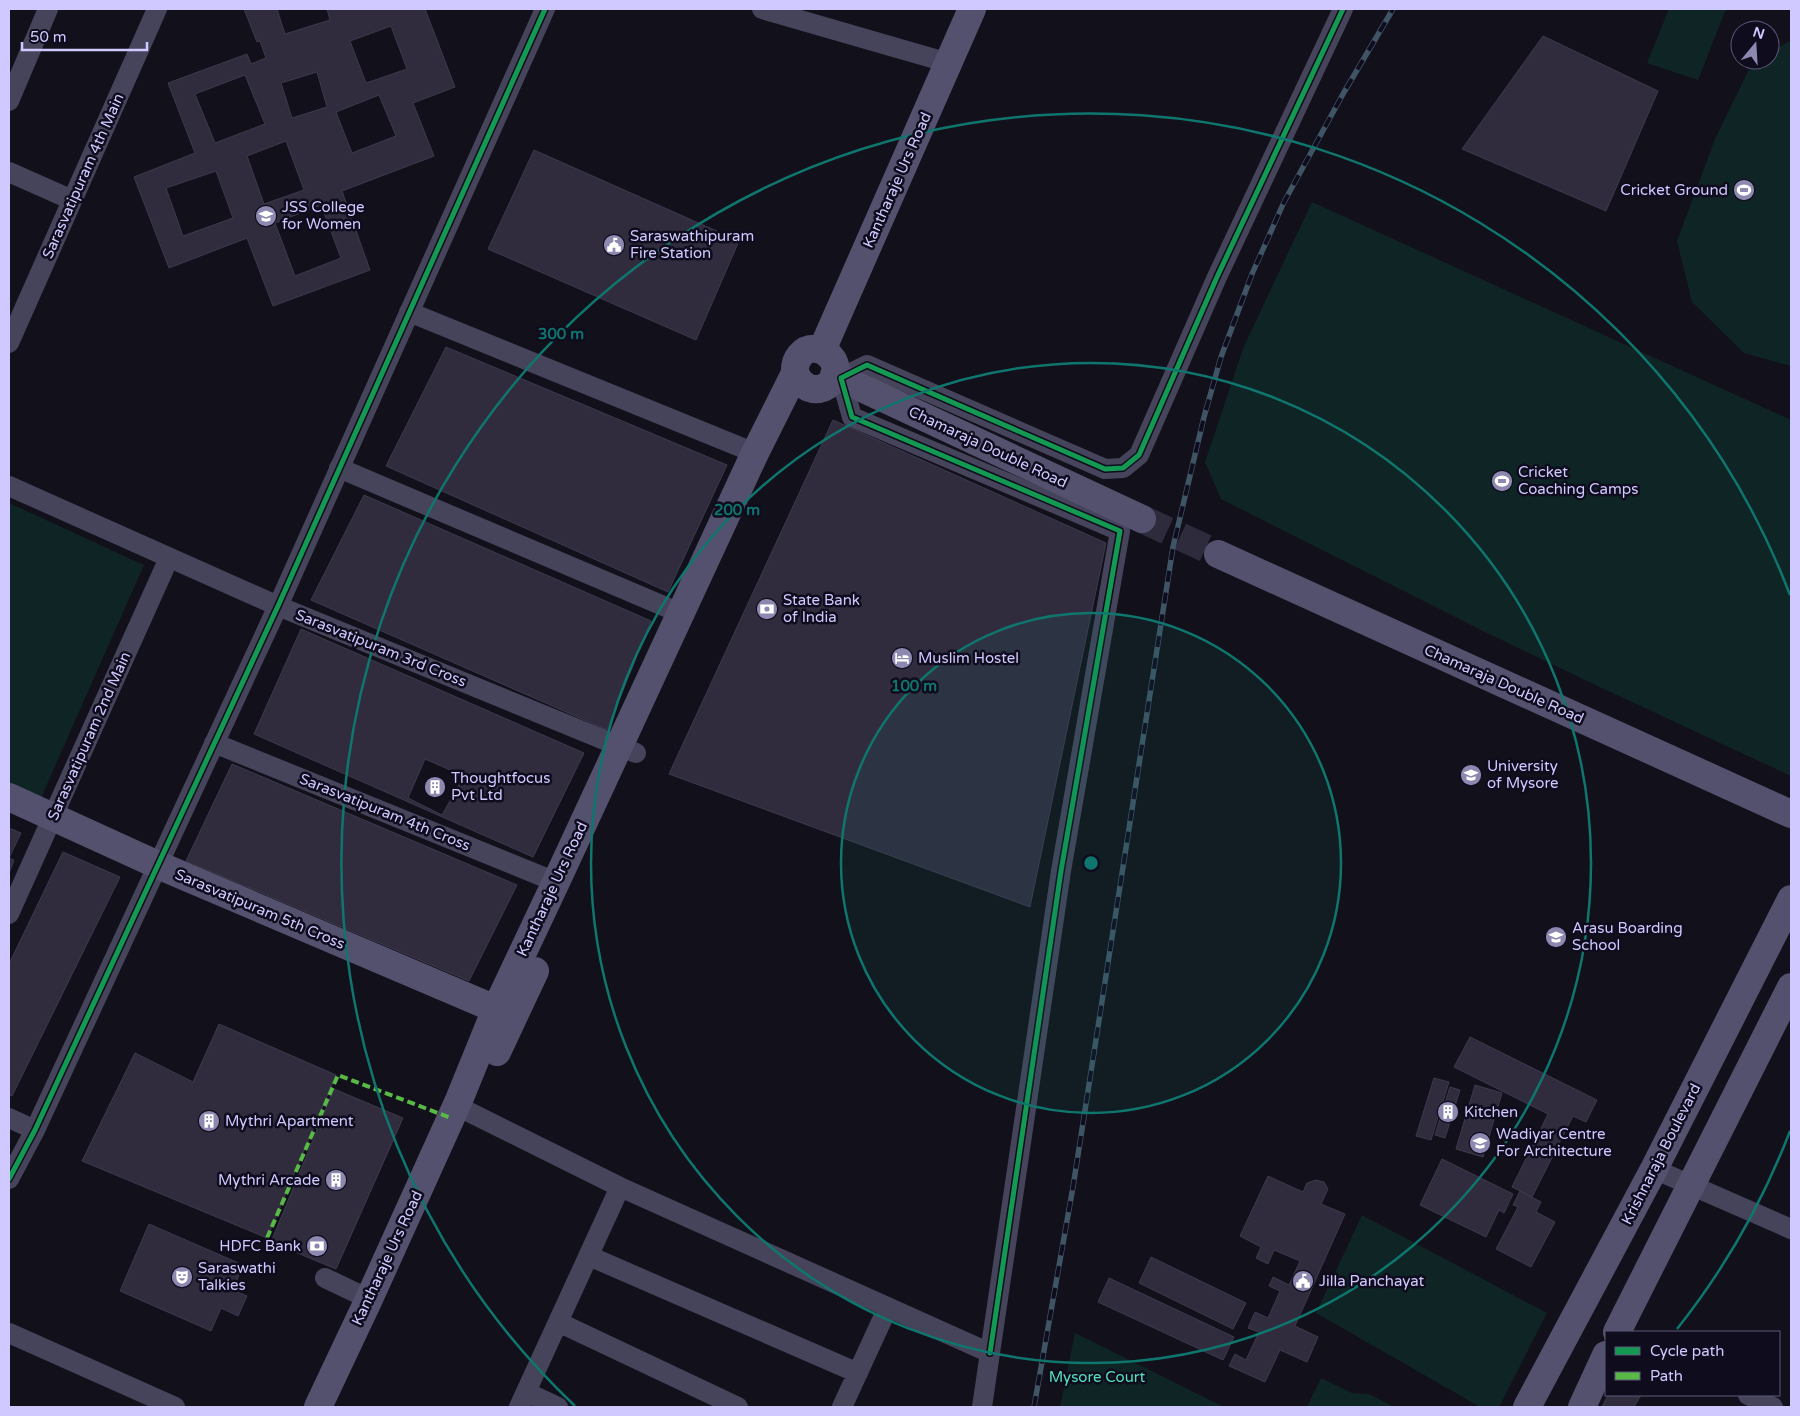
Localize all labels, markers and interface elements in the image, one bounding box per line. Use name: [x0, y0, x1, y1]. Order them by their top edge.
scale bar: [22, 20, 148, 52]
north arrow: [1730, 20, 1780, 70]
text: N: [1751, 23, 1767, 43]
text: 50 m: [30, 28, 67, 46]
street label: Sarasvatipuram 4th Main: [38, 91, 128, 261]
street label: Kantharaje Urs Road: [859, 109, 935, 251]
sports icon: Cricket Ground: [1732, 178, 1756, 202]
place label: Cricket Ground: [1620, 181, 1728, 199]
place label: JSS College for Women: [282, 198, 365, 233]
school or university icon: JSS College for Women: [254, 204, 278, 228]
place label: Saraswathipuram Fire Station: [630, 227, 754, 262]
public building icon: Saraswathipuram Fire Station: [602, 233, 626, 257]
text: 300 m: [538, 325, 584, 343]
street label: Chamaraja Double Road: [906, 402, 1070, 492]
place label: Cricket Coaching Camps: [1518, 463, 1638, 498]
sports icon: Cricket Coaching Camps: [1490, 469, 1514, 493]
text: 200 m: [714, 501, 760, 519]
place label: State Bank of India: [783, 591, 860, 626]
bank icon: State Bank of India: [755, 597, 779, 621]
street label: Sarasvatipuram 3rd Cross: [293, 605, 469, 691]
street label: Chamaraja Double Road: [1421, 641, 1587, 727]
hotel icon: Muslim Hostel: [890, 646, 914, 670]
street label: Sarasvatipuram 2nd Main: [44, 649, 134, 823]
place label: Muslim Hostel: [918, 649, 1019, 667]
text: 100 m: [891, 677, 937, 695]
place label: University of Mysore: [1487, 757, 1558, 792]
school or university icon: University of Mysore: [1459, 763, 1483, 787]
street label: Sarasvatipuram 4th Cross: [297, 769, 473, 855]
place label: Thoughtfocus Pvt Ltd: [451, 769, 550, 804]
building icon: Thoughtfocus Pvt Ltd: [423, 775, 447, 799]
street label: Kantharaje Urs Road: [513, 819, 591, 959]
centre of rings: [1082, 854, 1100, 872]
street label: Sarasvatipuram 5th Cross: [172, 865, 348, 953]
place label: Arasu Boarding School: [1572, 919, 1683, 954]
school or university icon: Arasu Boarding School: [1544, 925, 1568, 949]
street label: Krishnaraja Boulevard: [1618, 1081, 1704, 1227]
building icon: Kitchen: [1436, 1100, 1460, 1124]
place label: Kitchen: [1464, 1103, 1518, 1121]
building icon: Mythri Apartment: [197, 1109, 221, 1133]
place label: Mythri Apartment: [225, 1112, 354, 1130]
place label: Wadiyar Centre For Architecture: [1496, 1125, 1612, 1160]
school or university icon: Wadiyar Centre For Architecture: [1468, 1131, 1492, 1155]
building icon: Mythri Arcade: [324, 1168, 348, 1192]
place label: Mythri Arcade: [218, 1171, 320, 1189]
street label: Kantharaje Urs Road: [348, 1188, 426, 1328]
bank icon: HDFC Bank: [305, 1234, 329, 1258]
place label: HDFC Bank: [219, 1237, 301, 1255]
place label: Saraswathi Talkies: [198, 1259, 276, 1294]
theatre icon: Saraswathi Talkies: [170, 1265, 194, 1289]
public building icon: Jilla Panchayat: [1291, 1269, 1315, 1293]
place label: Jilla Panchayat: [1319, 1272, 1424, 1290]
legend: [1605, 1331, 1780, 1396]
text: Cycle path: [1650, 1342, 1724, 1360]
text: Path: [1650, 1367, 1683, 1385]
park label: Mysore Court: [1049, 1368, 1146, 1386]

